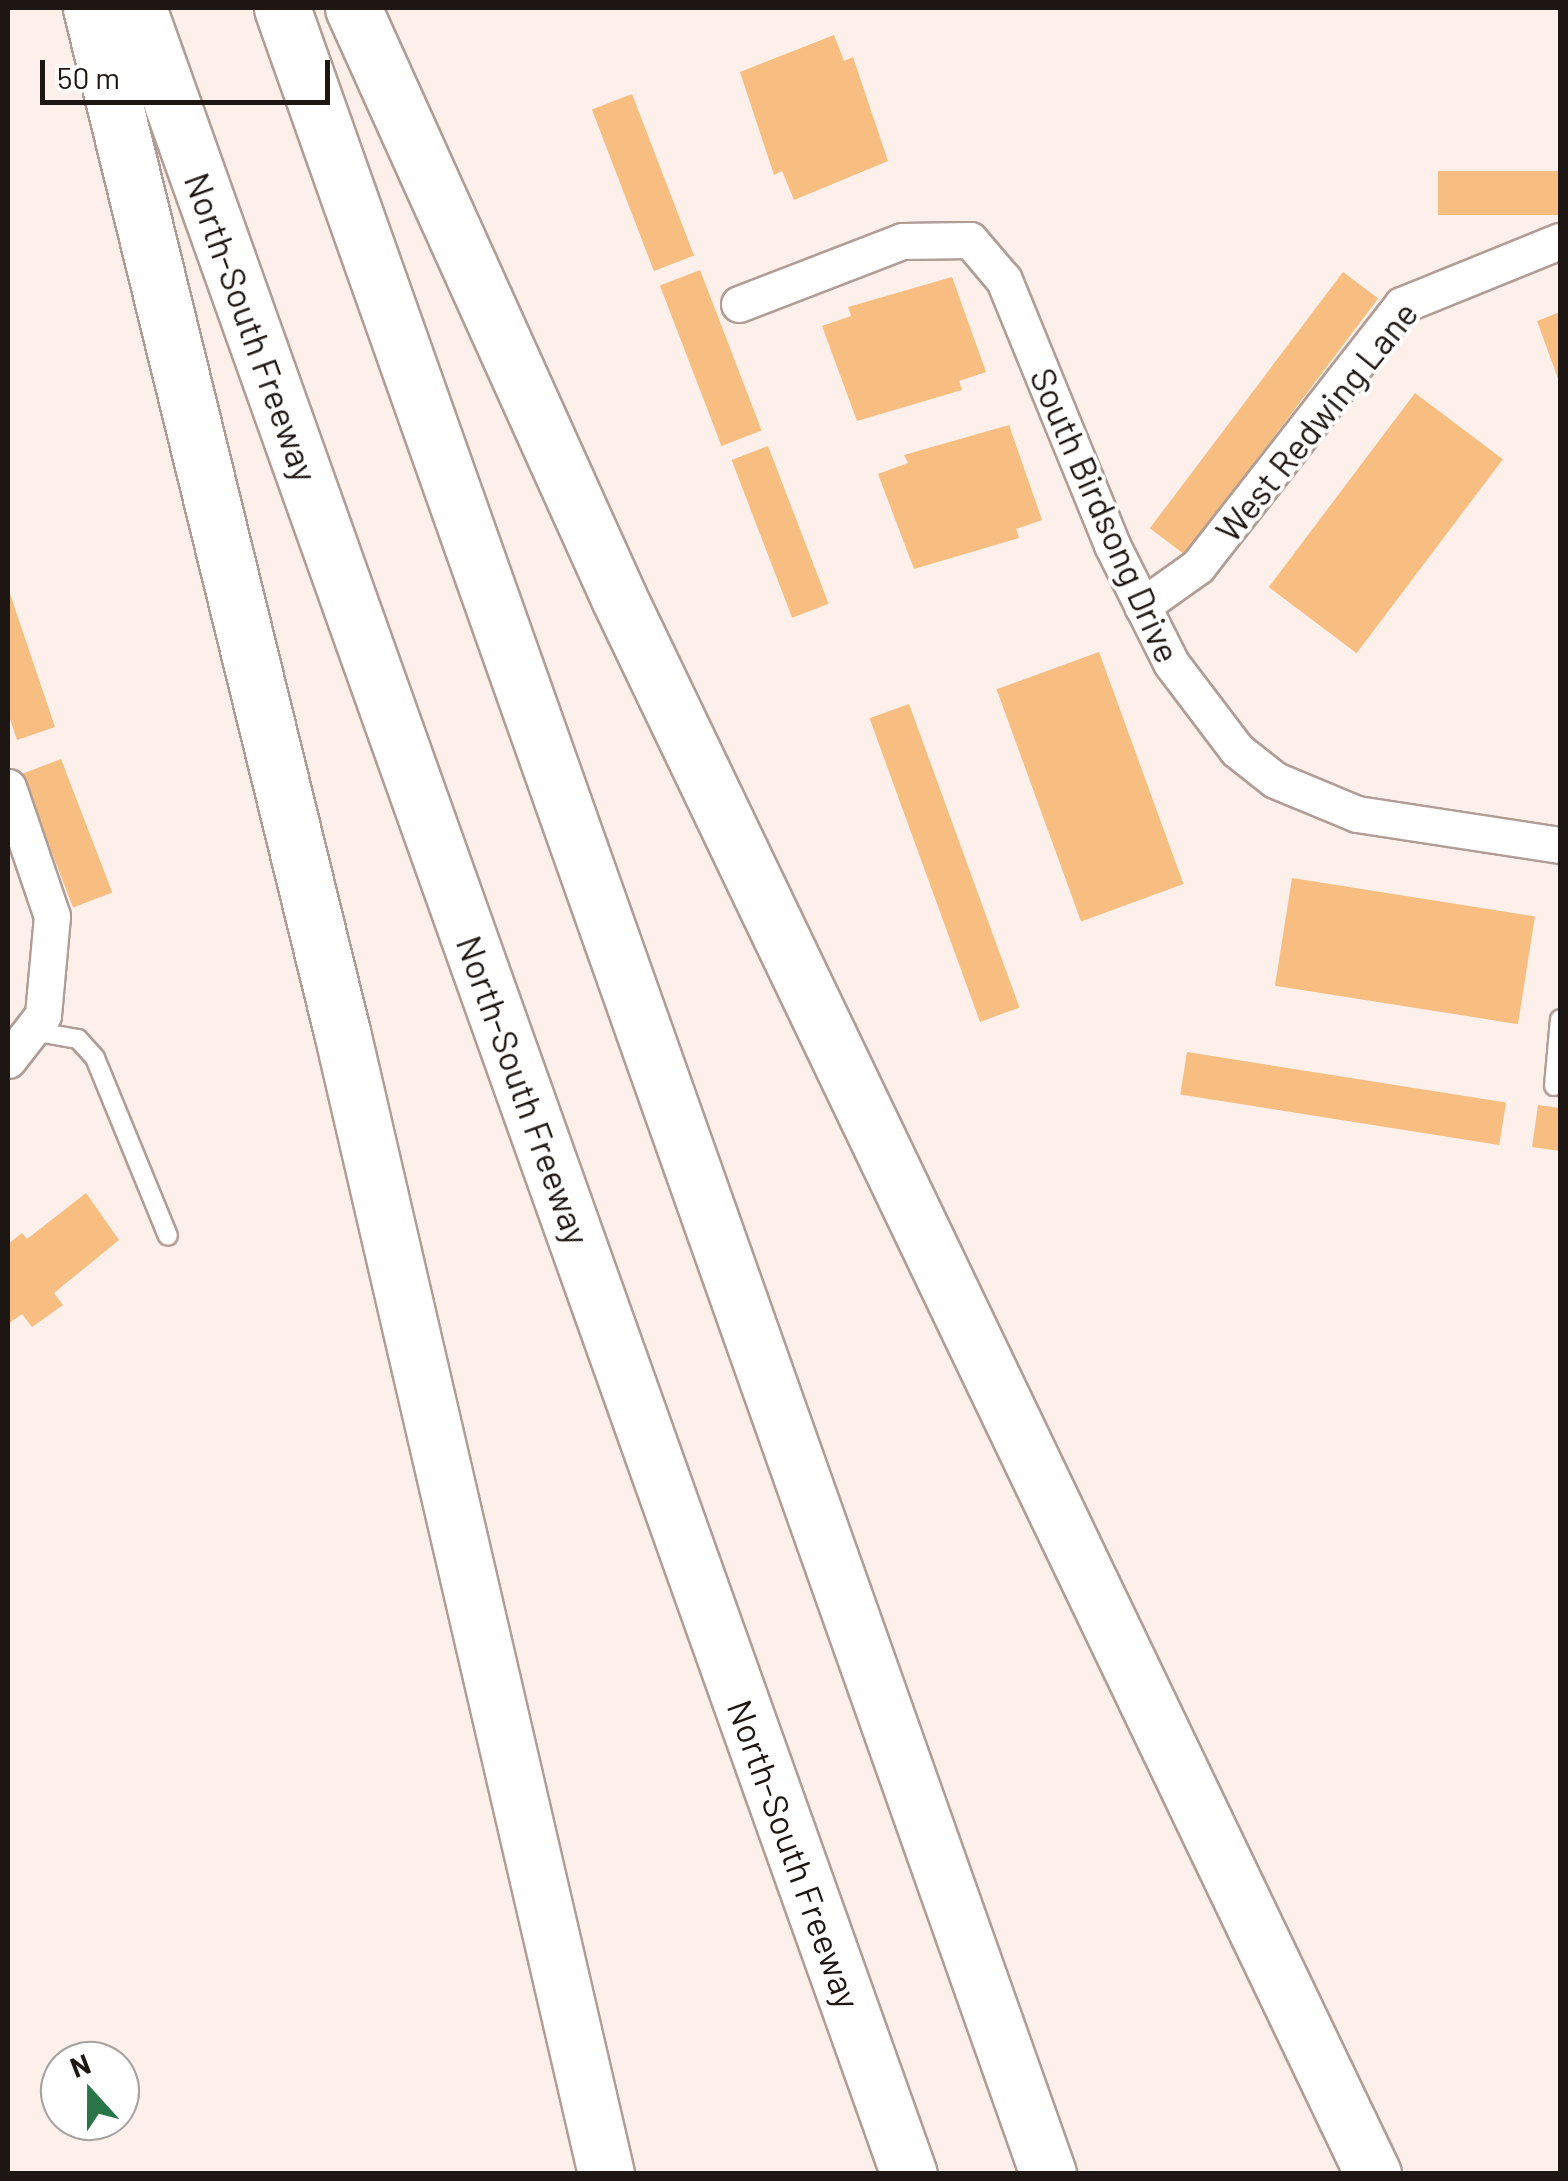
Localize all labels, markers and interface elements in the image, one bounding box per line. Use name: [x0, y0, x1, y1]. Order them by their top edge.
scale bar: [45, 40, 335, 102]
text: 50 m: [57, 59, 120, 95]
street label: North-South Freeway: [177, 167, 327, 487]
street label: West Redwing Lane: [1206, 292, 1426, 550]
street label: South Birdsong Drive: [1022, 361, 1190, 669]
street label: North-South Freeway: [449, 930, 599, 1250]
street label: North-South Freeway: [720, 1694, 870, 2014]
north arrow: [40, 2041, 140, 2141]
text: N: [65, 2046, 95, 2084]

